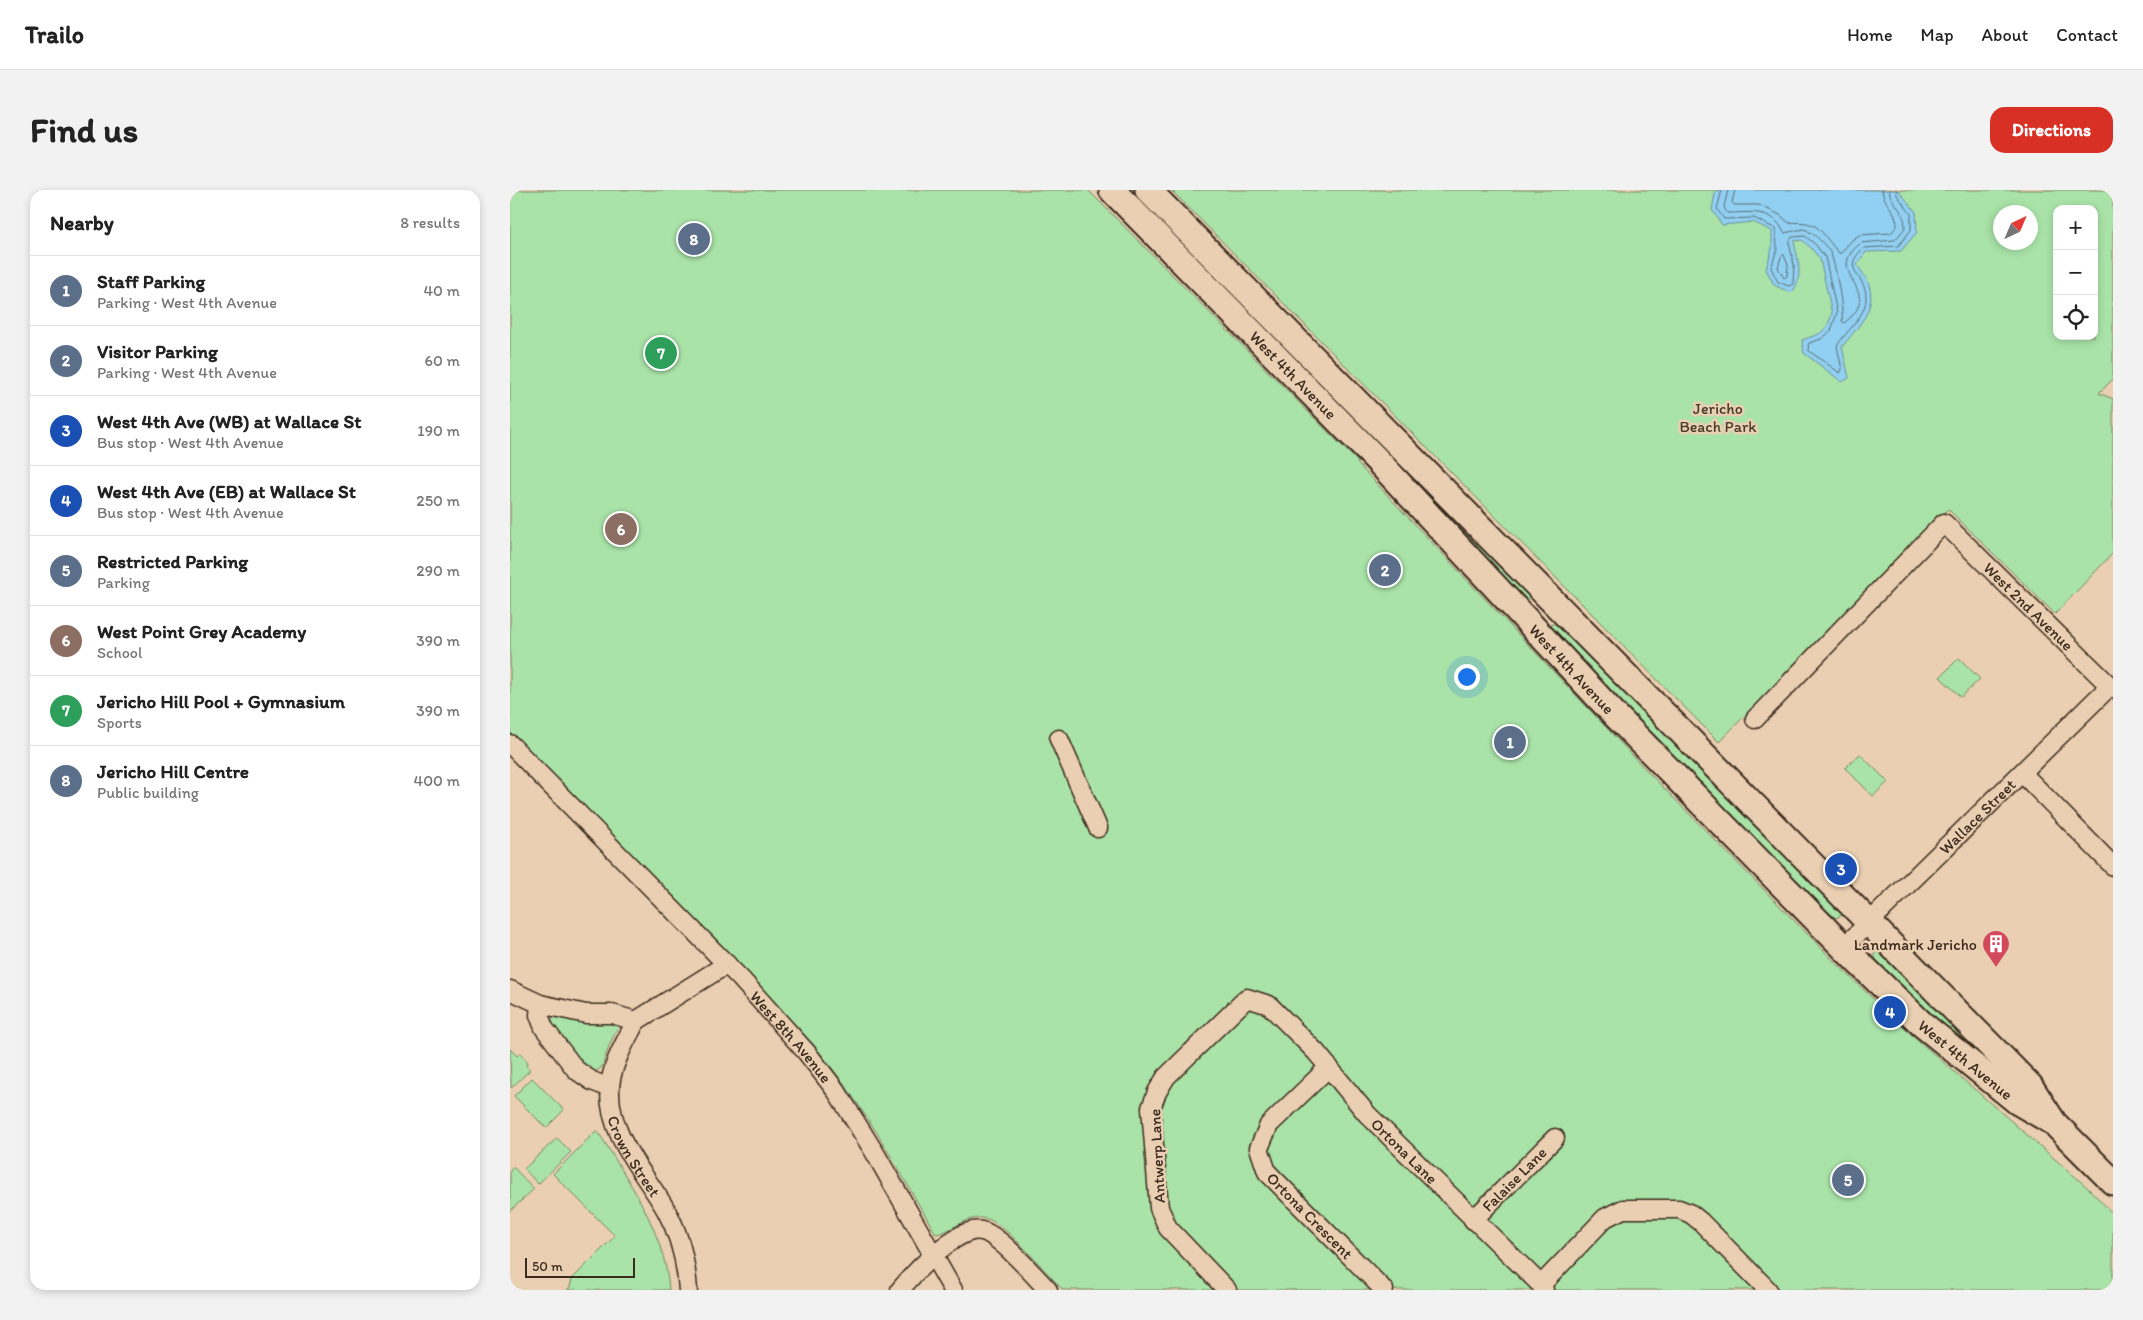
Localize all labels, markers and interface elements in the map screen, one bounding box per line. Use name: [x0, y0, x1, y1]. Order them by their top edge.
text: Trailo: [25, 20, 84, 49]
text: Home: [1847, 24, 1893, 46]
text: Map: [1921, 24, 1954, 46]
text: About: [1982, 24, 2028, 46]
text: Contact: [2056, 24, 2118, 46]
button: Directions: [1990, 107, 2113, 153]
text: Find us: [30, 109, 138, 151]
north arrow: [1993, 205, 2038, 250]
map controls: [2053, 205, 2098, 340]
button: +: [2053, 205, 2098, 250]
text: Nearby: [50, 210, 114, 235]
text: 8 results: [400, 213, 460, 232]
pin: 8: [678, 220, 710, 258]
button: −: [2053, 250, 2098, 295]
text: Staff Parking: [97, 270, 205, 293]
text: 1: [62, 281, 70, 300]
text: 40 m: [423, 281, 460, 300]
text: Parking · West 4th Avenue: [97, 293, 277, 312]
button: locate: [2053, 295, 2098, 340]
street label: West 4th Avenue: [1246, 327, 1341, 423]
pin: 7: [645, 334, 677, 372]
text: Visitor Parking: [97, 340, 218, 363]
text: 2: [62, 351, 70, 370]
text: 60 m: [425, 351, 460, 370]
text: Parking · West 4th Avenue: [97, 363, 277, 382]
park label: Jericho Beach Park: [1679, 399, 1757, 436]
text: West 4th Ave (WB) at Wallace St: [97, 410, 361, 433]
text: 3: [62, 421, 70, 440]
text: 190 m: [417, 421, 460, 440]
text: Bus stop · West 4th Avenue: [97, 433, 284, 452]
text: West 4th Ave (EB) at Wallace St: [97, 480, 356, 503]
text: 4: [61, 491, 71, 510]
text: 250 m: [416, 491, 460, 510]
text: Bus stop · West 4th Avenue: [97, 503, 284, 522]
pin: 6: [605, 510, 637, 548]
text: Restricted Parking: [97, 550, 248, 573]
pin: 2: [1369, 551, 1401, 589]
street label: West 2nd Avenue: [1980, 558, 2078, 655]
text: 5: [62, 561, 70, 580]
text: 290 m: [416, 561, 460, 580]
text: Parking: [97, 573, 150, 592]
text: West Point Grey Academy: [97, 620, 306, 643]
street label: West 4th Avenue: [1525, 620, 1619, 718]
text: 6: [62, 631, 70, 650]
text: 390 m: [416, 631, 460, 650]
text: School: [97, 643, 143, 662]
your location: [1454, 664, 1480, 690]
text: Jericho Hill Pool + Gymnasium: [97, 690, 345, 713]
text: 7: [62, 701, 70, 720]
text: 390 m: [416, 701, 460, 720]
text: Sports: [97, 713, 142, 732]
pin: 1: [1494, 723, 1526, 761]
text: Jericho Hill Centre: [97, 760, 249, 783]
text: 8: [62, 771, 70, 790]
text: 400 m: [414, 771, 460, 790]
street label: Wallace Street: [1935, 775, 2019, 858]
text: Public building: [97, 783, 199, 802]
pin: 3: [1825, 850, 1857, 888]
building icon: Landmark Jericho: [1981, 929, 2011, 968]
place label: Landmark Jericho: [1854, 935, 1977, 954]
street label: West 8th Avenue: [746, 987, 836, 1087]
pin: 4: [1874, 993, 1906, 1031]
street label: West 4th Avenue: [1915, 1015, 2017, 1104]
street label: Antwerp Lane: [1145, 1108, 1169, 1204]
street label: Crown Street: [604, 1113, 665, 1200]
street label: Ortona Lane: [1367, 1114, 1442, 1188]
street label: Falaise Lane: [1478, 1143, 1551, 1215]
pin: 5: [1832, 1161, 1864, 1199]
street label: Ortona Crescent: [1263, 1168, 1357, 1263]
scale bar: [525, 1255, 635, 1278]
text: 50 m: [532, 1258, 563, 1275]

